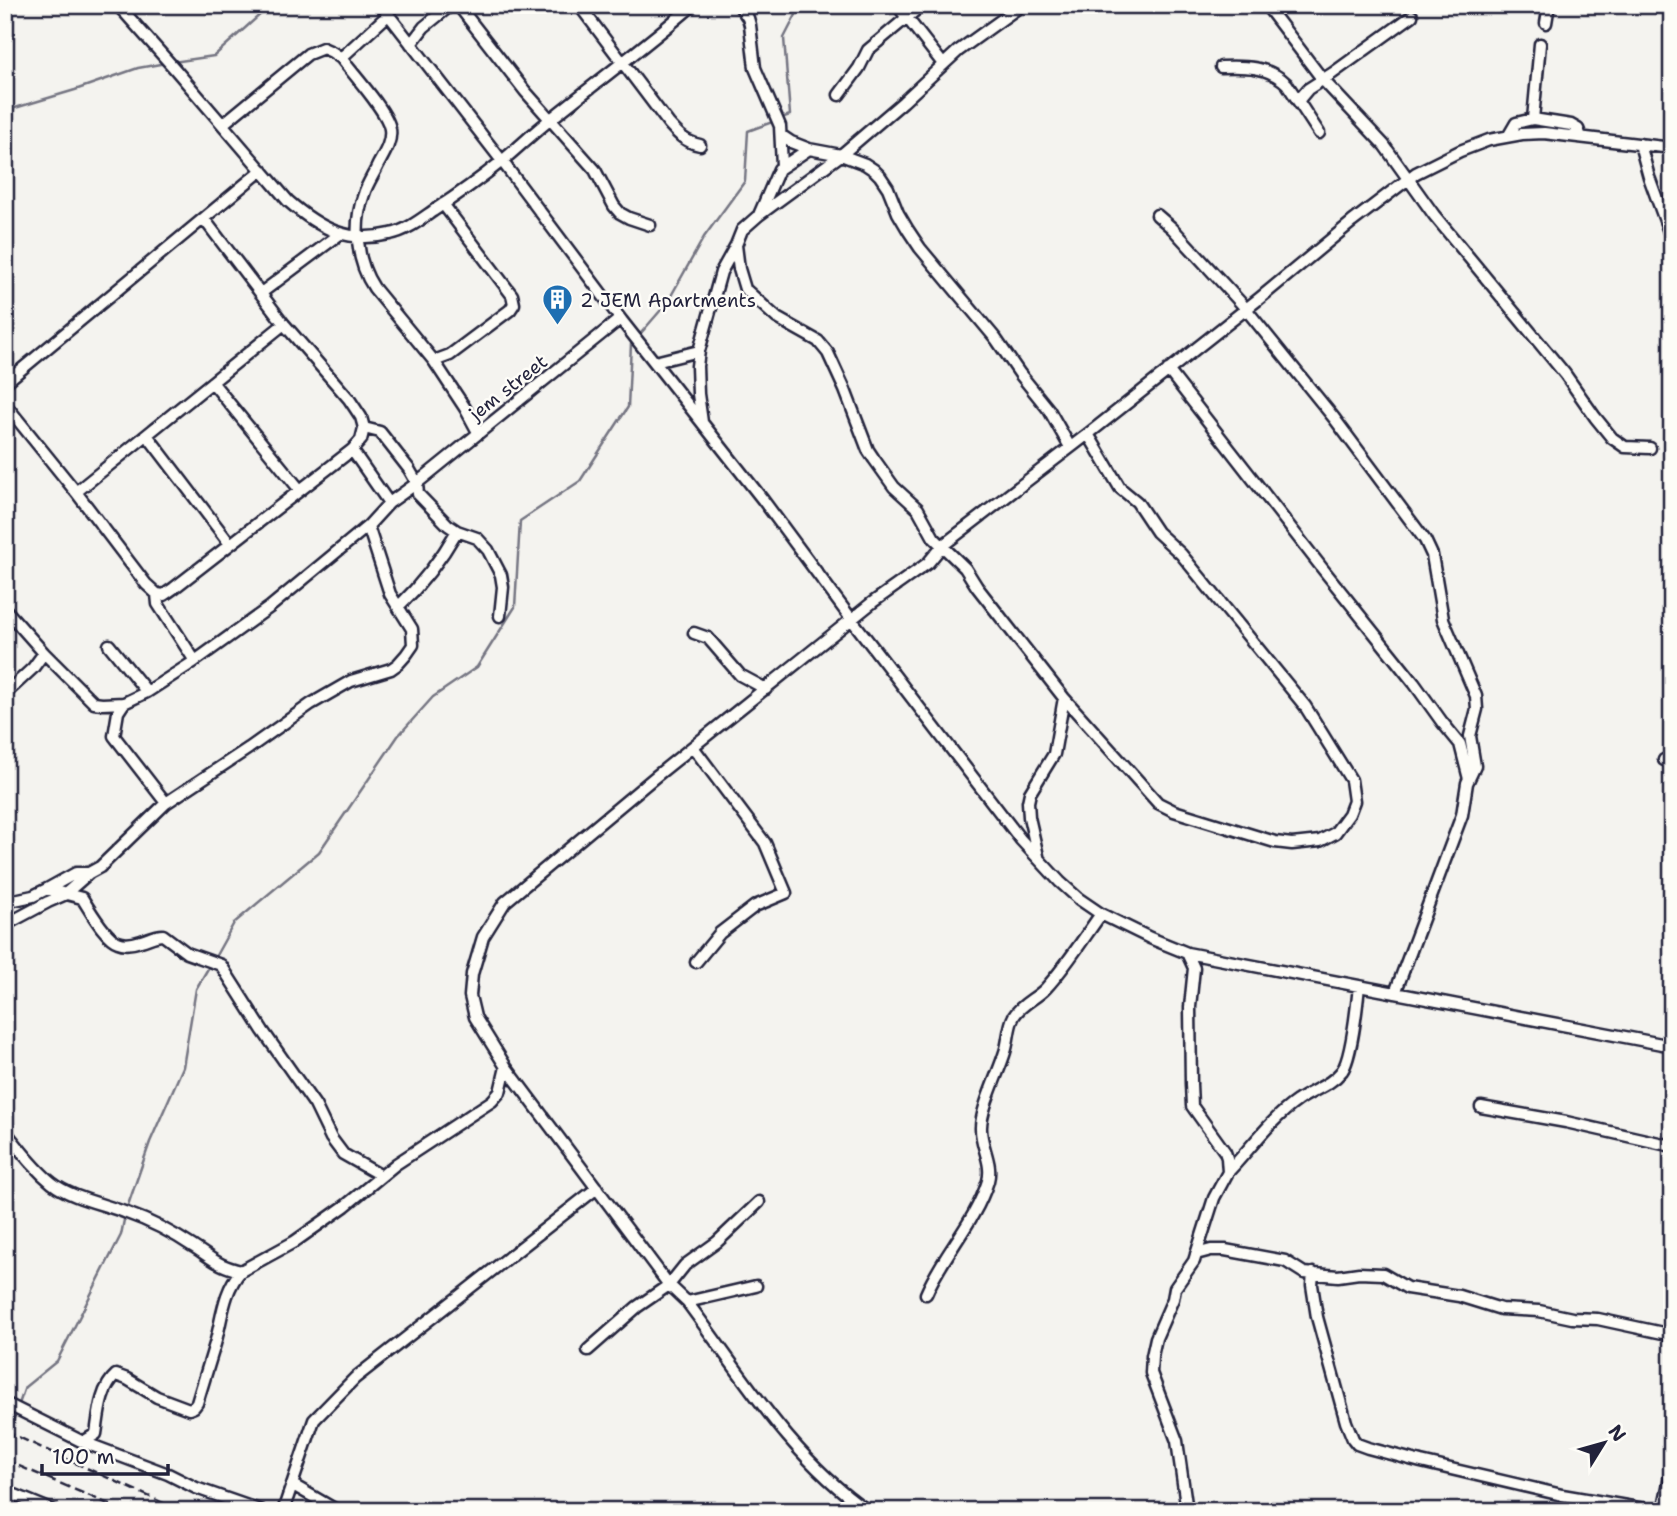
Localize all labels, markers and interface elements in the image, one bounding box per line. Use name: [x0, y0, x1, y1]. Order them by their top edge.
building icon: 2 JEM Apartments: [540, 283, 574, 327]
place label: 2 JEM Apartments: [580, 288, 756, 313]
street label: jem street: [463, 349, 553, 426]
north arrow: [1568, 1408, 1638, 1478]
text: N: [1603, 1420, 1632, 1447]
scale bar: [42, 1432, 168, 1476]
text: 100 m: [52, 1443, 115, 1471]

